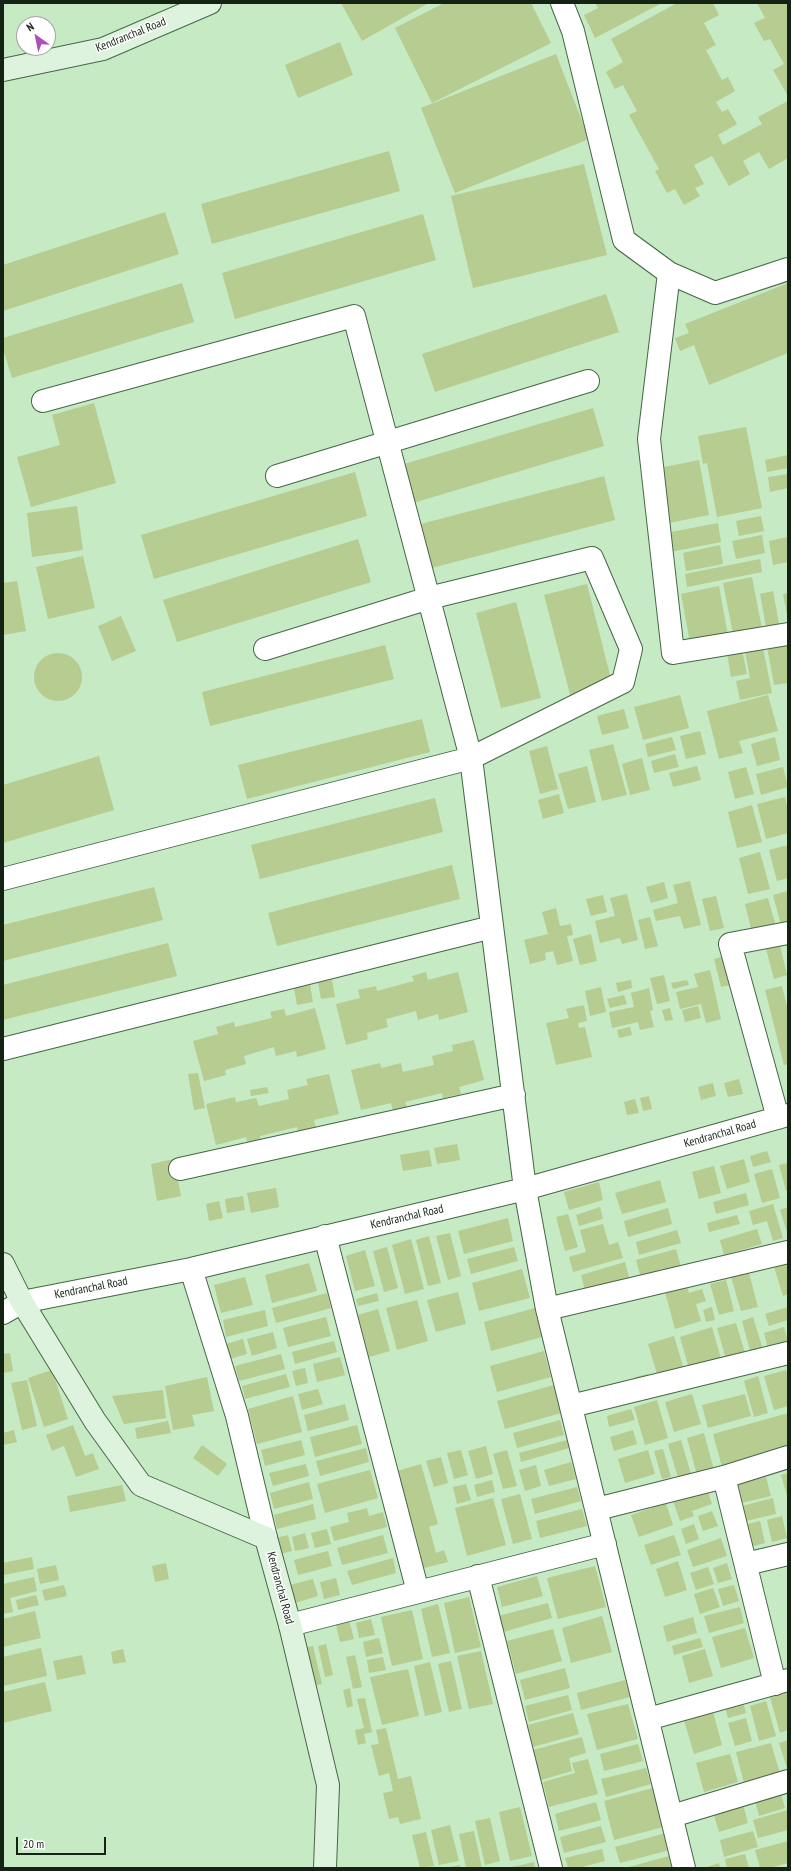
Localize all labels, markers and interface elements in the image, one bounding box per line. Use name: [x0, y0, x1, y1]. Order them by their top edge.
street label: Kendranchal Road: [94, 14, 168, 56]
north arrow: [16, 16, 56, 56]
text: N: [24, 19, 36, 34]
street label: Kendranchal Road: [682, 1117, 758, 1151]
street label: Kendranchal Road: [369, 1202, 445, 1232]
street label: Kendranchal Road: [53, 1274, 129, 1302]
street label: Kendranchal Road: [263, 1550, 297, 1626]
scale bar: [18, 1829, 108, 1855]
text: 20 m: [23, 1836, 44, 1851]

